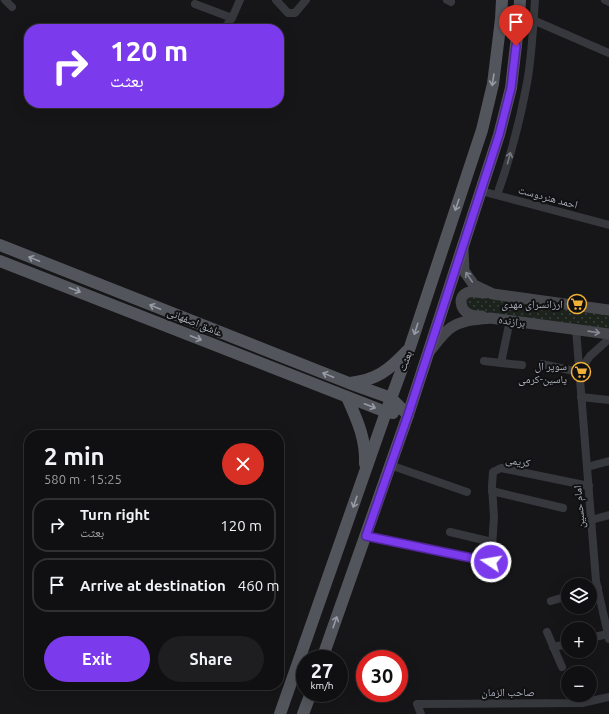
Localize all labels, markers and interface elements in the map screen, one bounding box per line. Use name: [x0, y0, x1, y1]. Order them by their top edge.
pin: [499, 5, 533, 46]
icon: arrive: [505, 11, 527, 33]
text: 120 m: [110, 35, 188, 66]
icon: right: [44, 40, 96, 92]
text: بعثت: [110, 70, 144, 90]
one-way arrow: [489, 74, 497, 87]
one-way arrow: [506, 152, 513, 165]
street label: احمد هنردوست: [517, 183, 579, 211]
one-way arrow: [452, 199, 460, 211]
one-way arrow: [29, 254, 41, 262]
one-way arrow: [465, 272, 473, 283]
one-way arrow: [69, 287, 81, 295]
supermarket icon: ارزانسرای مهدی: [566, 293, 588, 315]
place label: ارزانسرای مهدی: [501, 298, 563, 311]
one-way arrow: [150, 302, 162, 310]
street label: عاشق اصفهانی: [165, 306, 225, 340]
street label: برازنده: [498, 313, 526, 329]
one-way arrow: [412, 322, 419, 335]
one-way arrow: [587, 328, 600, 336]
one-way arrow: [190, 334, 202, 342]
street label: بعثت: [396, 349, 414, 373]
place label: سوپر ال یاسین-کرمی: [518, 360, 568, 386]
supermarket icon: سوپر ال یاسین-کرمی: [570, 361, 592, 383]
one-way arrow: [323, 371, 335, 379]
one-way arrow: [363, 402, 375, 410]
text: 2 min: [44, 443, 105, 470]
button: close: [222, 443, 264, 485]
street label: کریمی: [505, 453, 532, 470]
text: 580 m · 15:25: [44, 472, 122, 486]
street label: امام حسین: [571, 485, 588, 529]
one-way arrow: [350, 496, 358, 508]
text: Turn right: [80, 506, 150, 523]
icon: right: [46, 514, 68, 536]
text: 120 m: [220, 517, 262, 534]
text: بعثت: [80, 525, 104, 539]
position arrow: [470, 541, 512, 583]
icon: arrive: [46, 574, 68, 596]
text: Arrive at destination: [80, 577, 226, 594]
text: 460 m: [238, 577, 280, 594]
map controls: [561, 578, 597, 702]
button: layers: [561, 578, 597, 614]
one-way arrow: [332, 617, 340, 629]
button: +: [561, 622, 597, 658]
button: Exit: [44, 636, 150, 682]
button: Share: [158, 636, 264, 682]
speed limit sign: 30: [356, 650, 408, 702]
text: 27: [311, 659, 333, 682]
button: −: [561, 666, 597, 702]
text: km/h: [310, 680, 334, 691]
street label: صاحب الزمان: [481, 686, 535, 699]

